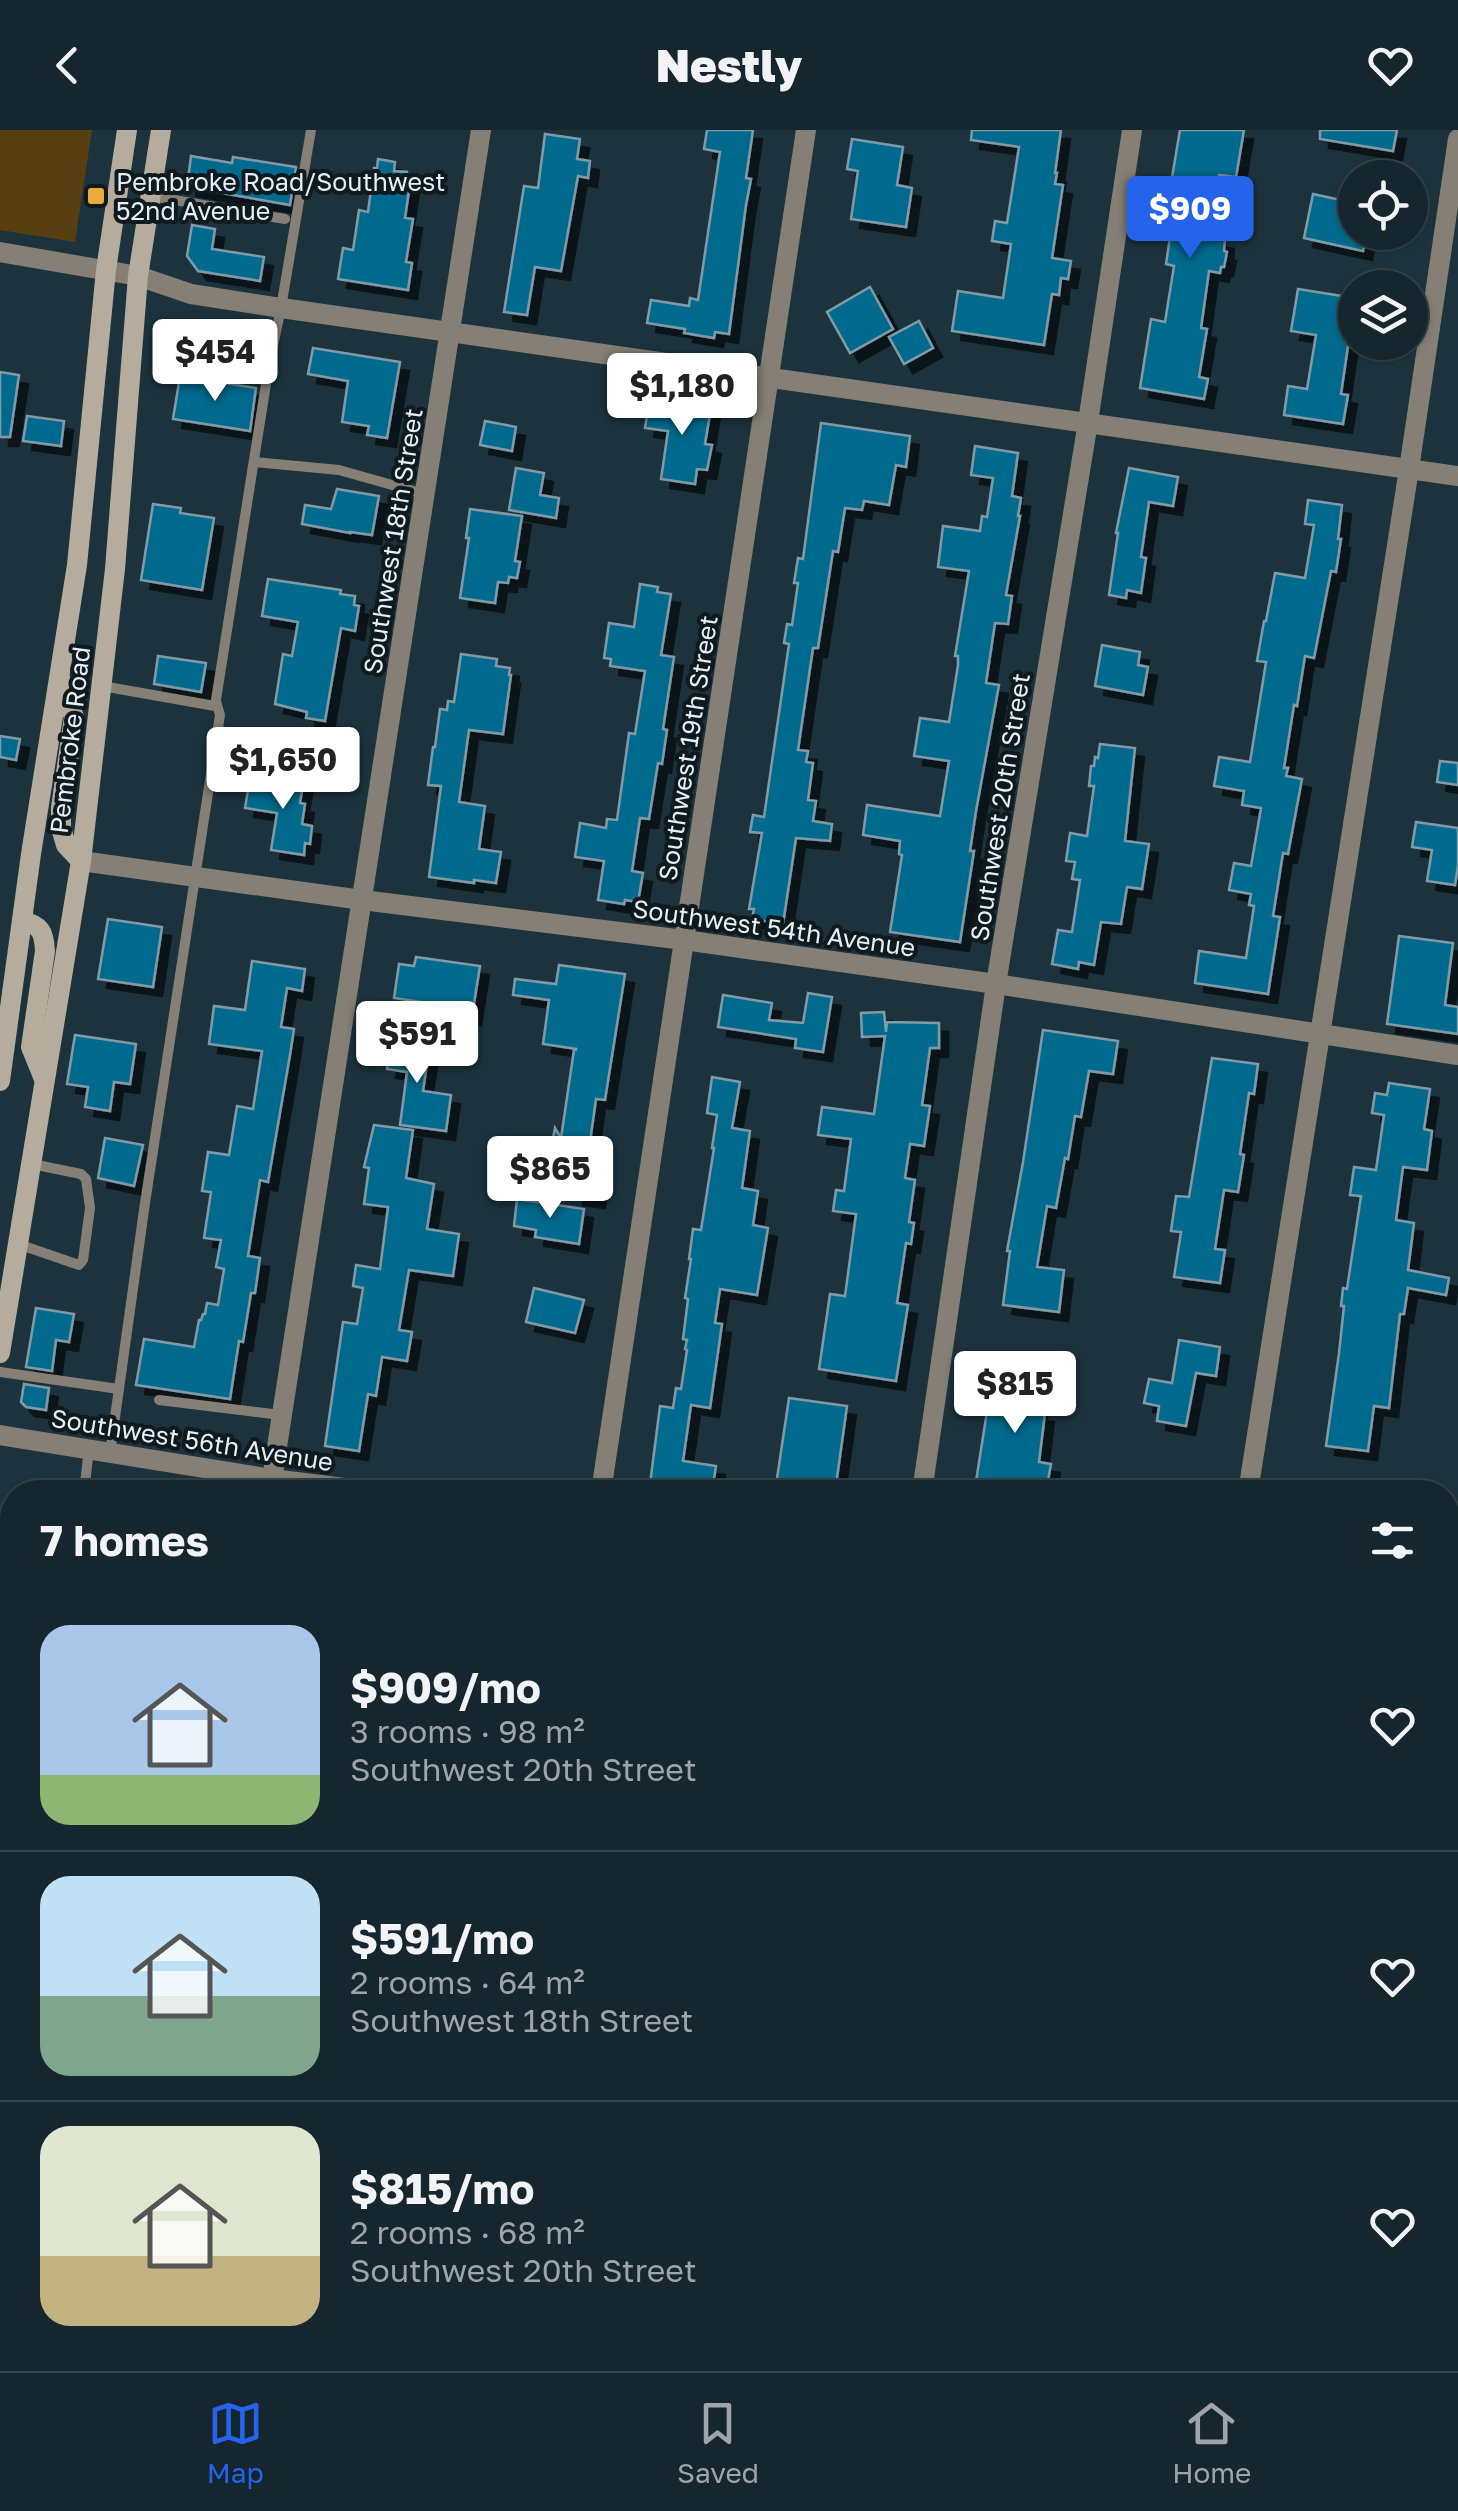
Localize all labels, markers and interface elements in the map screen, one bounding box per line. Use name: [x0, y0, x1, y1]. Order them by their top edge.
icon: back: [40, 38, 95, 93]
text: Nestly: [656, 38, 802, 92]
icon: heart: [1363, 38, 1418, 93]
map controls: [1338, 160, 1428, 360]
button: locate: [1338, 160, 1428, 250]
place label: Pembroke Road/Southwest 52nd Avenue: [116, 166, 445, 226]
pin: $909: [1131, 176, 1249, 261]
marker: Pembroke Road/Southwest 52nd Avenue: [85, 185, 107, 207]
text: $909: [1149, 189, 1231, 227]
button: layers: [1338, 270, 1428, 360]
pin: $454: [156, 319, 274, 404]
text: $454: [175, 332, 255, 370]
pin: $1,180: [601, 353, 763, 438]
text: $1,180: [629, 366, 735, 404]
street label: Southwest 18th Street: [356, 406, 429, 676]
street label: Southwest 19th Street: [651, 613, 724, 883]
street label: Pembroke Road: [43, 645, 96, 835]
street label: Southwest 20th Street: [963, 671, 1036, 943]
pin: $1,650: [202, 727, 364, 812]
text: $1,650: [229, 740, 337, 778]
street label: Southwest 54th Avenue: [631, 892, 917, 963]
pin: $591: [358, 1001, 476, 1086]
text: $591: [378, 1014, 456, 1052]
pin: $865: [491, 1136, 609, 1221]
text: $865: [509, 1149, 591, 1187]
pin: $815: [956, 1351, 1074, 1436]
text: $815: [976, 1364, 1054, 1402]
street label: Southwest 56th Avenue: [49, 1402, 335, 1477]
icon: filters: [1365, 1513, 1420, 1568]
text: 7 homes: [40, 1515, 209, 1565]
text: $909/mo: [350, 1662, 541, 1712]
icon: home: [120, 1665, 240, 1785]
icon: heart: [1365, 1698, 1420, 1753]
text: 3 rooms · 98 m²: [350, 1712, 585, 1750]
text: Southwest 20th Street: [350, 1750, 697, 1788]
text: $591/mo: [350, 1913, 534, 1963]
icon: home: [120, 1916, 240, 2036]
icon: heart: [1365, 1949, 1420, 2004]
text: 2 rooms · 64 m²: [350, 1963, 585, 2001]
text: Southwest 18th Street: [350, 2001, 693, 2039]
text: $815/mo: [350, 2163, 534, 2213]
icon: home: [120, 2166, 240, 2286]
icon: heart: [1365, 2199, 1420, 2254]
text: 2 rooms · 68 m²: [350, 2213, 585, 2251]
text: Southwest 20th Street: [350, 2251, 697, 2289]
tab: Map: [207, 2396, 264, 2489]
tab: Saved: [677, 2396, 759, 2489]
tab: Home: [1172, 2396, 1251, 2489]

